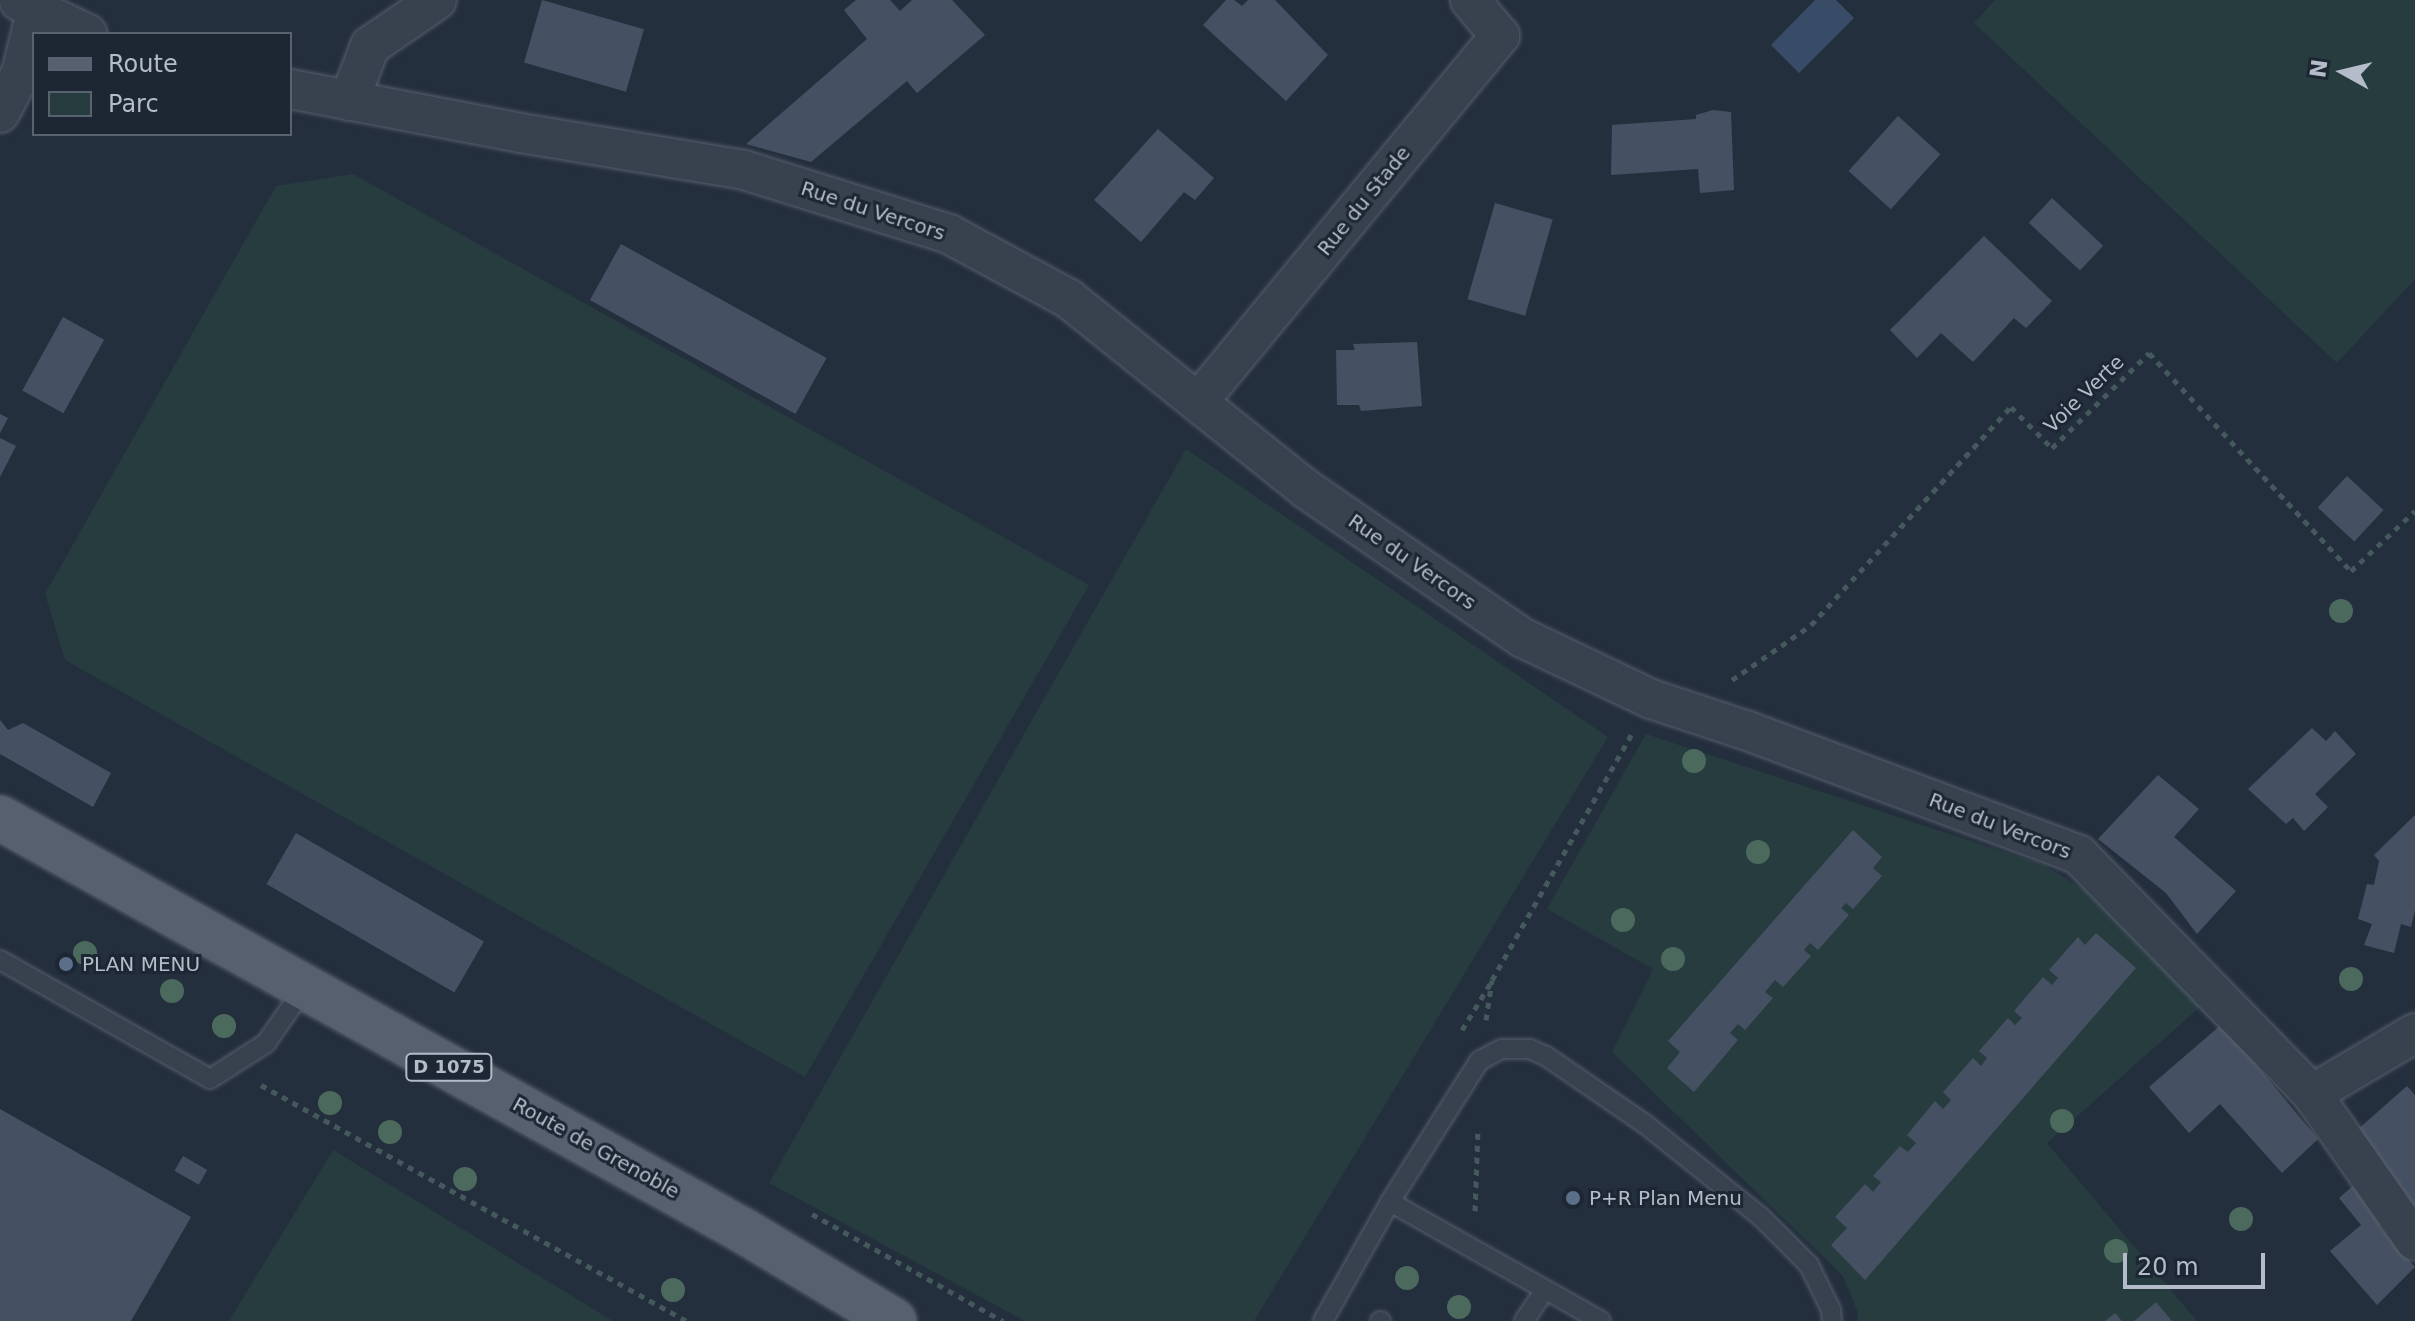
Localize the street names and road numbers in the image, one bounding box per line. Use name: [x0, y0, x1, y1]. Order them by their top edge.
street label: Rue du Stade: [1313, 141, 1415, 261]
street label: Rue du Vercors: [798, 176, 948, 246]
street label: Voie Verte: [2039, 350, 2129, 438]
street label: Rue du Vercors: [1344, 509, 1480, 615]
street label: Rue du Vercors: [1926, 788, 2074, 864]
road number: D 1075: [405, 1053, 493, 1081]
street label: Route de Grenoble: [508, 1092, 684, 1204]

